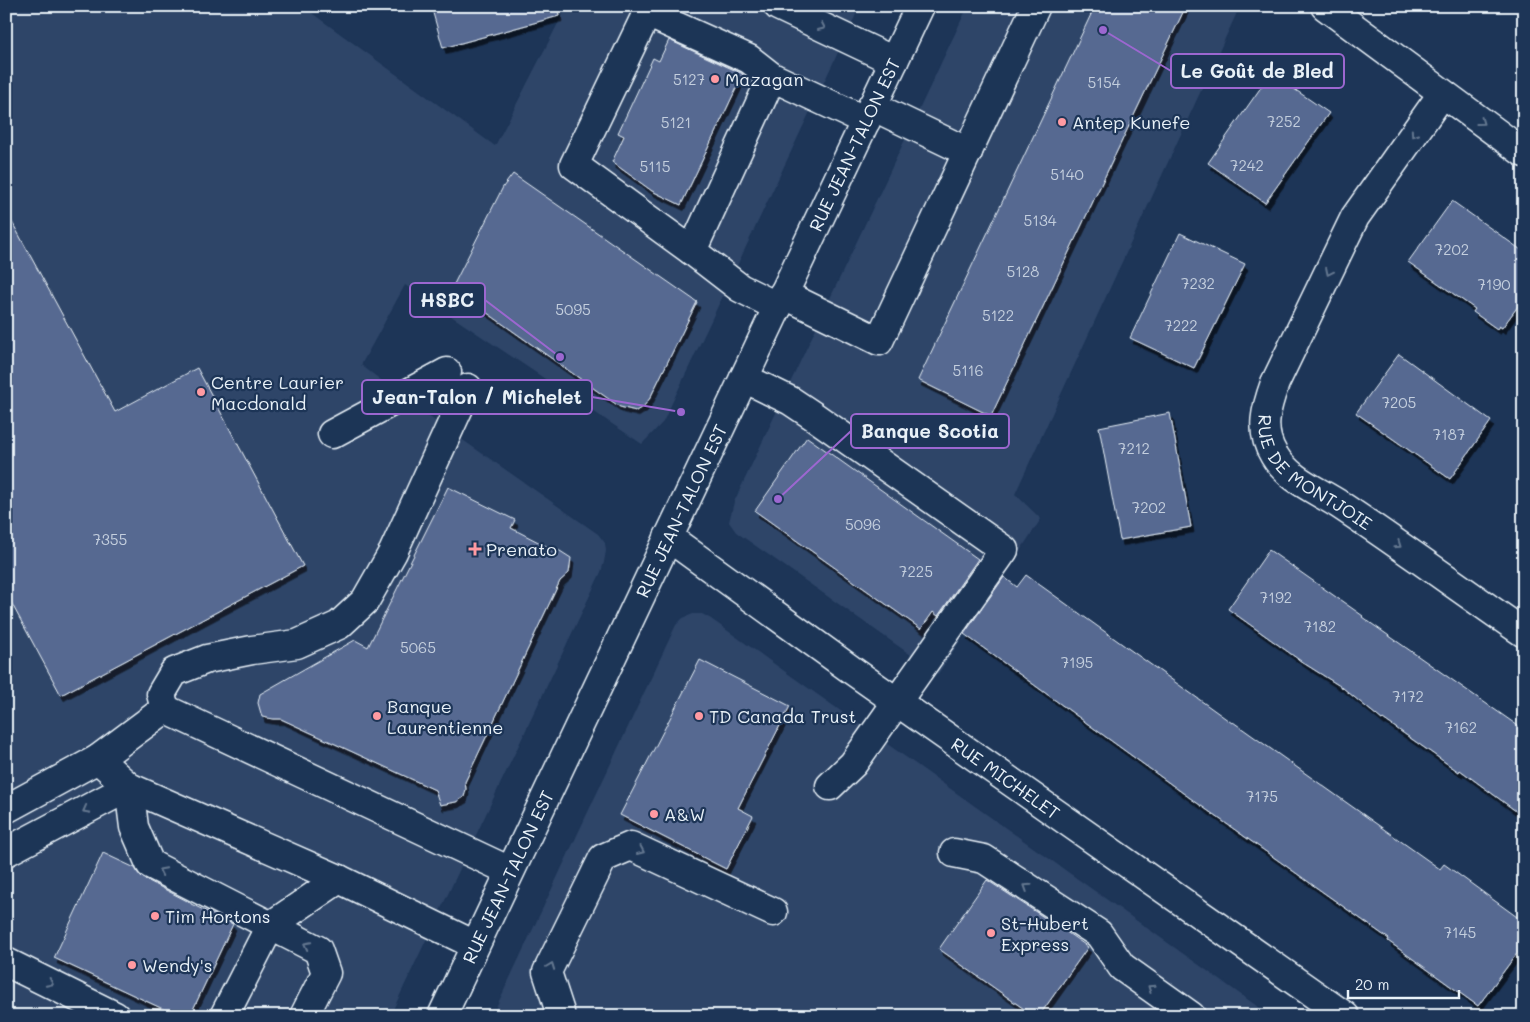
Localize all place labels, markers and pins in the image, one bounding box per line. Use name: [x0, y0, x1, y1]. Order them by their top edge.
callout: Le Goût de Bled: [1171, 54, 1344, 88]
place label: Mazagan: [725, 67, 803, 91]
marker: Mazagan: [709, 73, 721, 85]
place label: Antep Kunefe: [1072, 110, 1190, 134]
marker: Antep Kunefe: [1056, 116, 1068, 128]
callout: HSBC: [410, 283, 485, 317]
place label: Centre Laurier Macdonald: [211, 370, 344, 415]
callout: Jean-Talon / Michelet: [362, 380, 592, 414]
marker: Centre Laurier Macdonald: [195, 386, 207, 398]
callout: Banque Scotia: [851, 414, 1009, 448]
place label: Prenato: [486, 537, 557, 561]
marker: Prenato: [468, 542, 482, 556]
place label: Banque Laurentienne: [387, 694, 503, 739]
place label: TD Canada Trust: [709, 704, 856, 728]
marker: Banque Laurentienne: [371, 710, 383, 722]
marker: TD Canada Trust: [693, 710, 705, 722]
place label: A&W: [664, 802, 705, 826]
marker: A&W: [648, 808, 660, 820]
place label: Tim Hortons: [165, 904, 271, 928]
marker: Tim Hortons: [149, 910, 161, 922]
place label: St-Hubert Express: [1001, 911, 1089, 956]
marker: St-Hubert Express: [985, 927, 997, 939]
place label: Wendy's: [142, 953, 212, 977]
marker: Wendy's: [126, 959, 138, 971]

